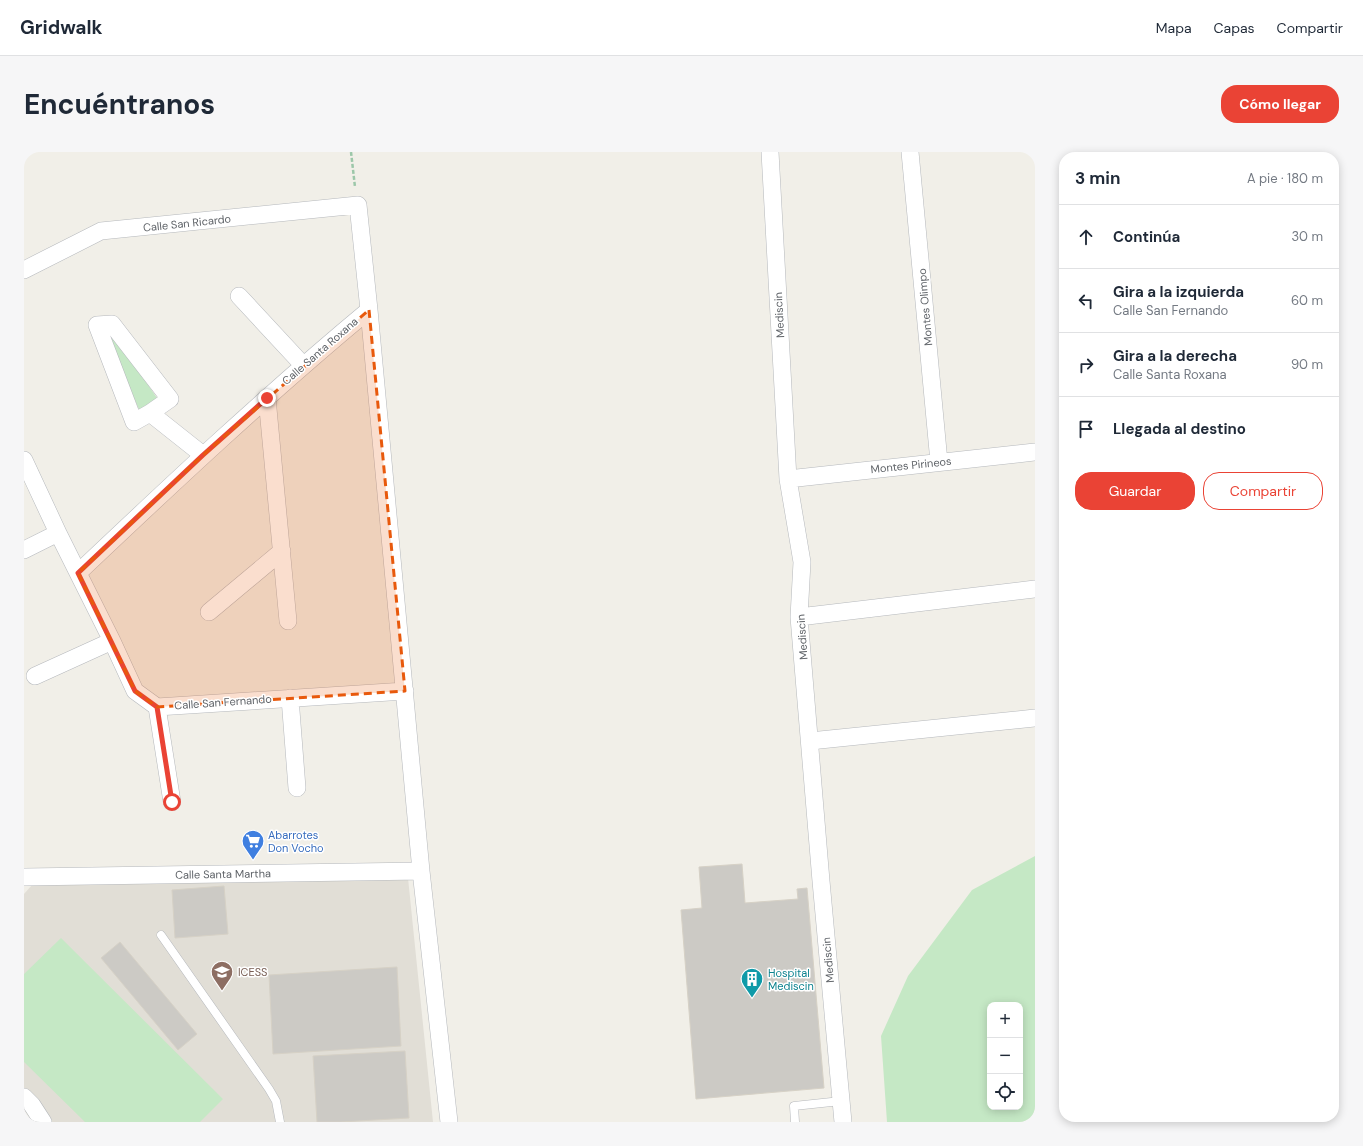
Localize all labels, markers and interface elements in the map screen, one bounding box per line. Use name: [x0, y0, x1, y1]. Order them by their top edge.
text: Gridwalk: [20, 15, 102, 40]
text: Mapa: [1156, 19, 1192, 37]
text: Capas: [1214, 19, 1255, 37]
text: Compartir: [1277, 19, 1343, 37]
button: Cómo llegar: [1221, 85, 1339, 123]
text: Encuéntranos: [24, 86, 215, 123]
text: 3 min: [1075, 167, 1120, 189]
text: A pie · 180 m: [1247, 170, 1323, 187]
street label: Calle San Ricardo: [142, 211, 232, 235]
icon: ahead: [1075, 226, 1097, 248]
text: Continúa: [1113, 227, 1180, 247]
text: 30 m: [1291, 228, 1323, 245]
street label: Montes Olimpo: [915, 268, 935, 346]
text: Gira a la izquierda: [1113, 282, 1244, 302]
icon: left: [1075, 290, 1097, 312]
street label: Mediscin: [771, 292, 787, 338]
text: 60 m: [1291, 292, 1323, 309]
text: Calle San Fernando: [1113, 302, 1228, 319]
street label: Calle Santa Roxana: [279, 314, 361, 388]
text: Gira a la derecha: [1113, 346, 1237, 366]
icon: right: [1075, 354, 1097, 376]
text: 90 m: [1291, 356, 1323, 373]
text: Calle Santa Roxana: [1113, 366, 1227, 383]
route end: [258, 389, 276, 407]
icon: arrive: [1075, 418, 1097, 440]
text: Llegada al destino: [1113, 419, 1246, 439]
street label: Montes Pirineos: [870, 454, 952, 476]
button: Guardar: [1075, 472, 1195, 510]
button: Compartir: [1203, 472, 1323, 510]
street label: Mediscin: [793, 614, 811, 660]
street label: Calle San Fernando: [174, 692, 272, 712]
route start: [163, 793, 181, 811]
supermarket icon: Abarrotes Don Vocho: [240, 828, 266, 861]
place label: Abarrotes Don Vocho: [268, 828, 324, 855]
street label: Calle Santa Martha: [175, 866, 271, 882]
street label: Mediscin: [819, 937, 837, 983]
school or university icon: ICESS: [209, 959, 235, 992]
place label: ICESS: [238, 965, 267, 979]
building icon: Hospital Mediscin: [739, 966, 765, 999]
place label: Hospital Mediscin: [768, 966, 814, 993]
map controls: [987, 1002, 1023, 1110]
button: +: [987, 1002, 1023, 1038]
button: −: [987, 1038, 1023, 1074]
button: locate: [987, 1074, 1023, 1110]

